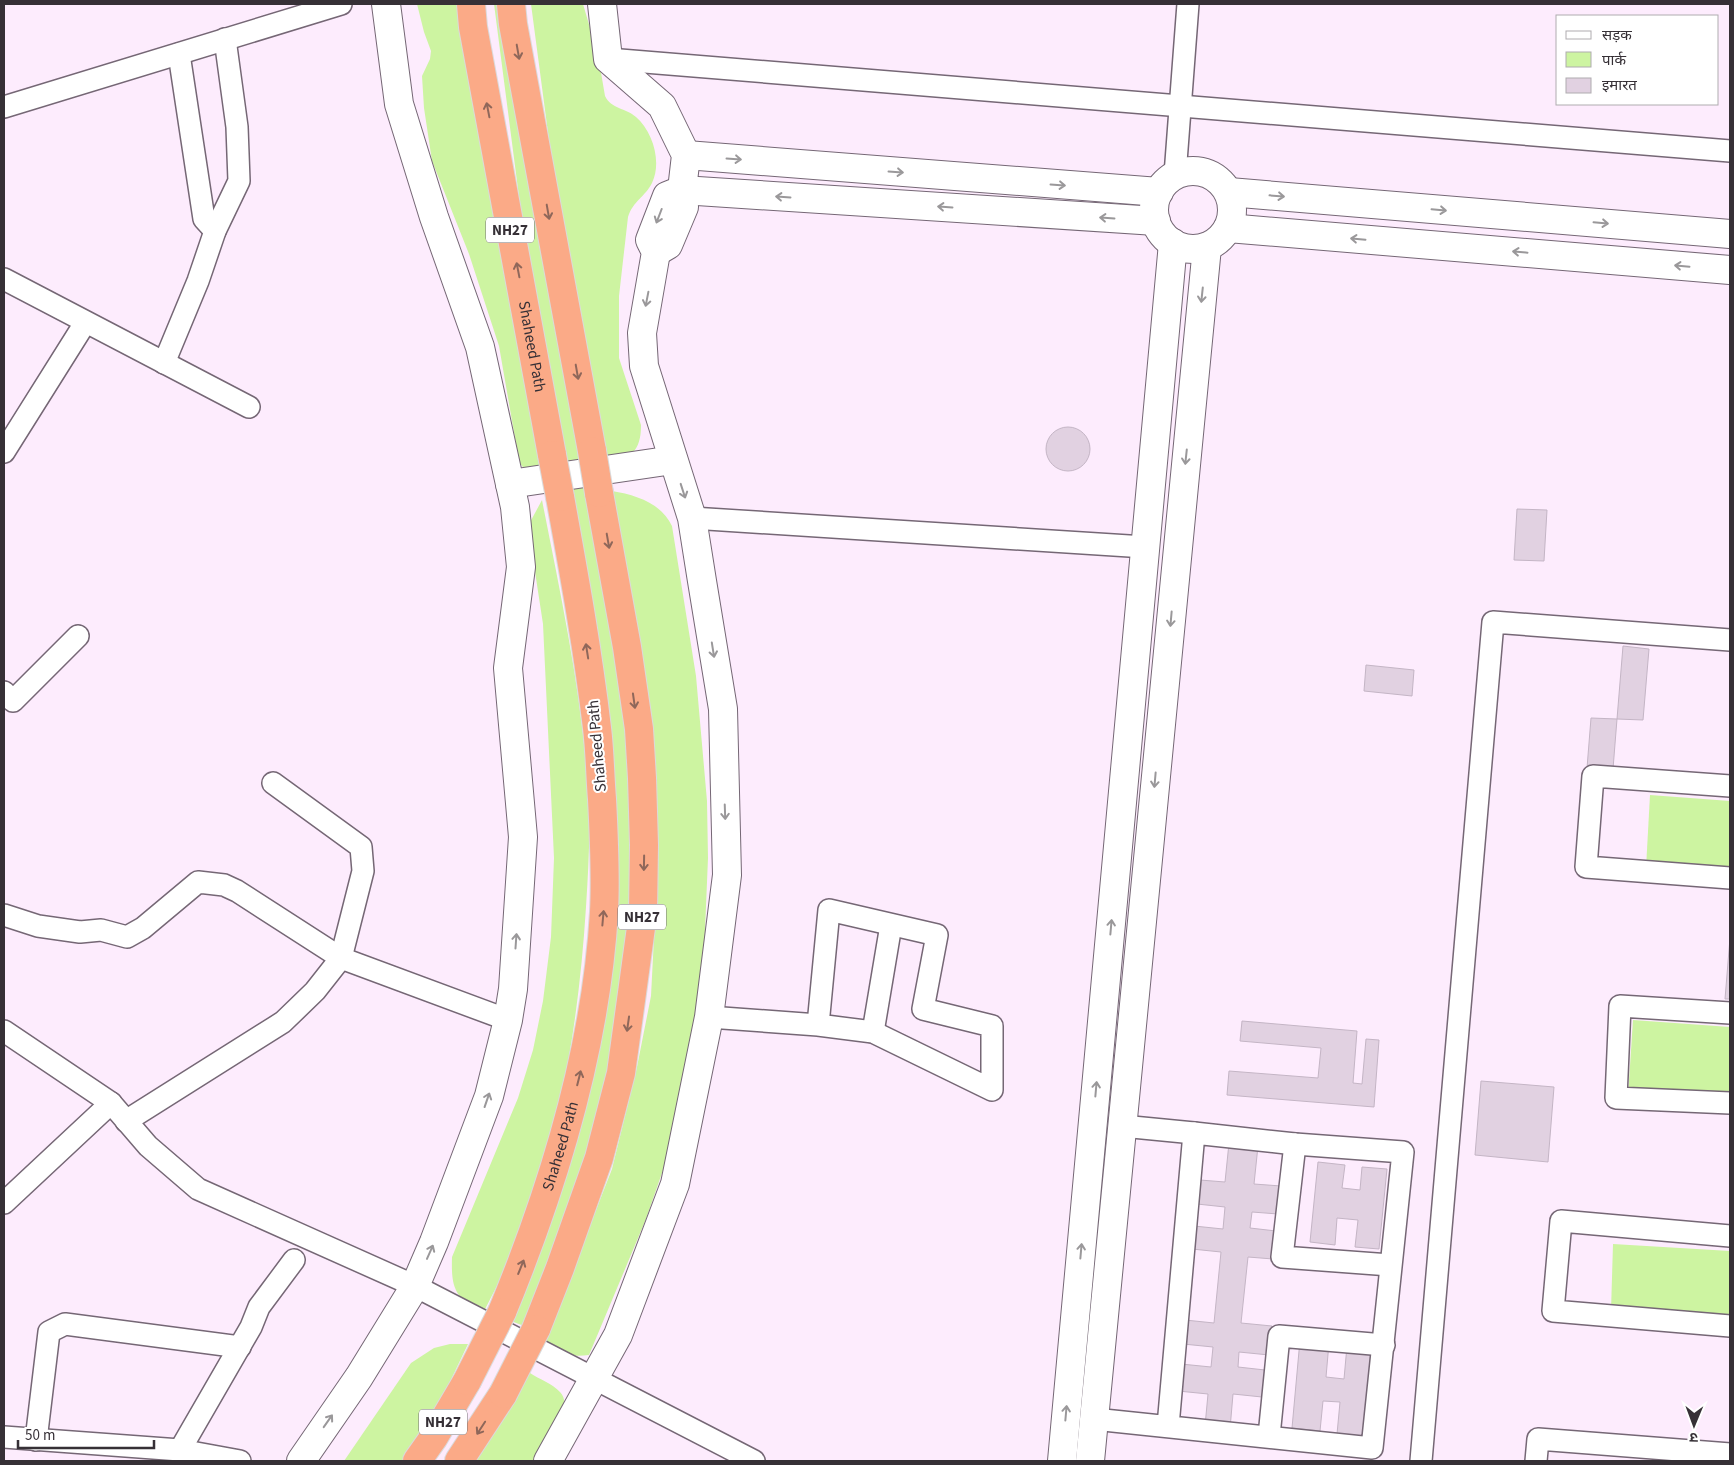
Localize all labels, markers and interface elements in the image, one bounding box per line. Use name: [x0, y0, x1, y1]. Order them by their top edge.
legend: [1556, 15, 1719, 105]
text: सड़क: [1602, 25, 1632, 46]
one-way arrow: [514, 44, 524, 60]
text: पार्क: [1602, 50, 1626, 71]
text: इमारत: [1602, 75, 1637, 96]
one-way arrow: [483, 102, 493, 118]
one-way arrow: [726, 155, 742, 164]
one-way arrow: [888, 167, 904, 177]
one-way arrow: [1050, 180, 1066, 189]
one-way arrow: [1269, 191, 1285, 201]
one-way arrow: [775, 192, 791, 201]
one-way arrow: [543, 203, 553, 219]
one-way arrow: [937, 203, 953, 212]
one-way arrow: [1431, 205, 1447, 214]
one-way arrow: [654, 209, 663, 224]
one-way arrow: [1099, 213, 1115, 223]
road number: NH27: [486, 218, 534, 242]
one-way arrow: [1593, 218, 1609, 228]
one-way arrow: [1350, 234, 1366, 244]
one-way arrow: [1512, 248, 1528, 257]
one-way arrow: [1674, 261, 1690, 270]
one-way arrow: [512, 262, 522, 278]
one-way arrow: [1197, 287, 1207, 303]
one-way arrow: [641, 291, 651, 307]
street label: Shaheed Path: [513, 299, 551, 394]
one-way arrow: [573, 363, 583, 379]
one-way arrow: [1181, 449, 1191, 465]
one-way arrow: [679, 482, 688, 498]
one-way arrow: [603, 532, 613, 548]
one-way arrow: [1166, 610, 1175, 626]
one-way arrow: [709, 642, 719, 658]
one-way arrow: [582, 644, 592, 660]
one-way arrow: [630, 693, 640, 709]
street label: Shaheed Path: [582, 699, 612, 793]
one-way arrow: [1150, 772, 1160, 788]
one-way arrow: [721, 803, 730, 819]
one-way arrow: [639, 854, 649, 871]
road number: NH27: [618, 904, 666, 930]
one-way arrow: [598, 910, 608, 926]
one-way arrow: [1106, 919, 1115, 935]
one-way arrow: [511, 933, 521, 949]
one-way arrow: [623, 1016, 633, 1032]
one-way arrow: [575, 1071, 584, 1087]
one-way arrow: [1091, 1081, 1101, 1097]
one-way arrow: [483, 1093, 492, 1108]
street label: Shaheed Path: [537, 1099, 584, 1194]
one-way arrow: [1076, 1243, 1086, 1259]
one-way arrow: [425, 1245, 435, 1260]
one-way arrow: [516, 1260, 526, 1275]
north arrow: [1669, 1400, 1719, 1450]
one-way arrow: [1062, 1405, 1071, 1421]
road number: NH27: [419, 1410, 467, 1434]
one-way arrow: [323, 1414, 333, 1428]
scale bar: [18, 1418, 154, 1450]
one-way arrow: [476, 1420, 486, 1434]
text: 50 m: [25, 1425, 55, 1446]
text: उ: [1689, 1427, 1698, 1447]

